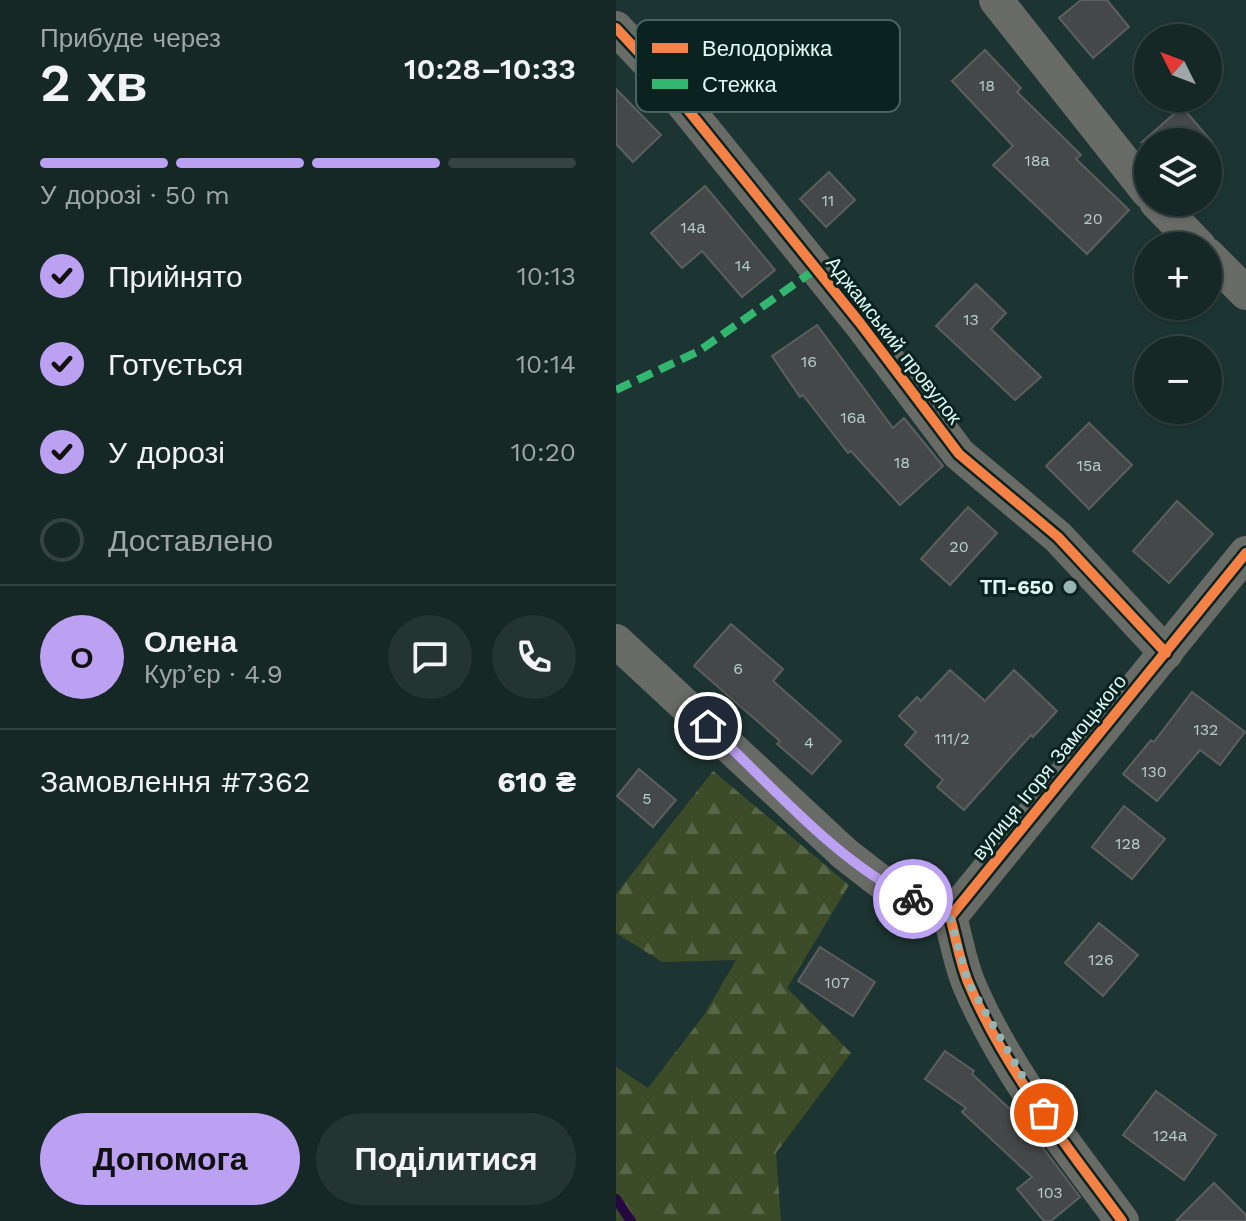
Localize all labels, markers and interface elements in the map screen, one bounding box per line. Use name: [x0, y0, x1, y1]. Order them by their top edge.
legend: [636, 20, 900, 112]
text: Прибуде через: [40, 23, 221, 53]
north arrow: [1134, 24, 1222, 112]
map controls: [1134, 24, 1222, 424]
text: Велодоріжка: [702, 36, 833, 61]
text: 10:28–10:33: [404, 51, 576, 86]
text: 2 хв: [40, 53, 148, 114]
text: Стежка: [702, 72, 778, 97]
house number: 18: [979, 76, 995, 95]
button: layers: [1134, 128, 1222, 216]
house number: 18а: [1025, 151, 1050, 170]
text: У дорозі · 50 m: [40, 180, 230, 210]
house number: 11: [822, 191, 834, 210]
house number: 20: [1083, 209, 1103, 228]
house number: 14а: [681, 218, 706, 237]
button: +: [1134, 232, 1222, 320]
street label: Аджамський провулок: [821, 251, 967, 429]
icon: check: [40, 254, 84, 298]
house number: 14: [735, 256, 751, 275]
text: Прийнято: [108, 259, 243, 294]
text: 10:13: [517, 261, 576, 291]
house number: 13: [963, 310, 979, 329]
button: −: [1134, 336, 1222, 424]
icon: check: [40, 342, 84, 386]
text: Готується: [108, 347, 243, 382]
text: 10:14: [516, 349, 576, 379]
house number: 16: [801, 352, 817, 371]
house number: 16а: [841, 408, 866, 427]
icon: check: [40, 430, 84, 474]
text: У дорозі: [108, 435, 225, 470]
text: 10:20: [511, 437, 576, 467]
house number: 18: [894, 453, 910, 472]
house number: 15а: [1077, 456, 1101, 475]
text: Доставлено: [108, 523, 273, 558]
house number: 20: [949, 537, 969, 556]
place label: ТП-650: [980, 575, 1054, 599]
marker: ТП-650: [1061, 578, 1079, 596]
button: chat: [388, 615, 472, 699]
button: phone: [492, 615, 576, 699]
text: Олена: [144, 624, 237, 659]
text: О: [70, 640, 94, 675]
text: Кур’єр · 4.9: [144, 659, 283, 689]
house number: 6: [733, 659, 743, 678]
street label: вулиця Ігоря Замоцького: [967, 669, 1131, 865]
pin: [674, 692, 742, 760]
icon: home: [686, 704, 730, 748]
house number: 132: [1194, 720, 1218, 739]
house number: 111/2: [934, 729, 970, 748]
house number: 4: [804, 733, 814, 752]
house number: 130: [1141, 762, 1167, 781]
text: Замовлення #7362: [40, 764, 310, 799]
text: 610 ₴: [497, 764, 576, 799]
house number: 5: [642, 789, 652, 808]
house number: 128: [1115, 834, 1141, 853]
courier: [873, 859, 953, 939]
icon: bike: [891, 877, 935, 921]
house number: 126: [1088, 950, 1114, 969]
house number: 107: [825, 973, 849, 992]
pin: [1010, 1079, 1078, 1147]
icon: bag: [1022, 1091, 1066, 1135]
button: Допомога: [40, 1113, 300, 1205]
button: Поділитися: [316, 1113, 576, 1205]
house number: 124а: [1153, 1126, 1187, 1145]
house number: 103: [1037, 1183, 1063, 1202]

